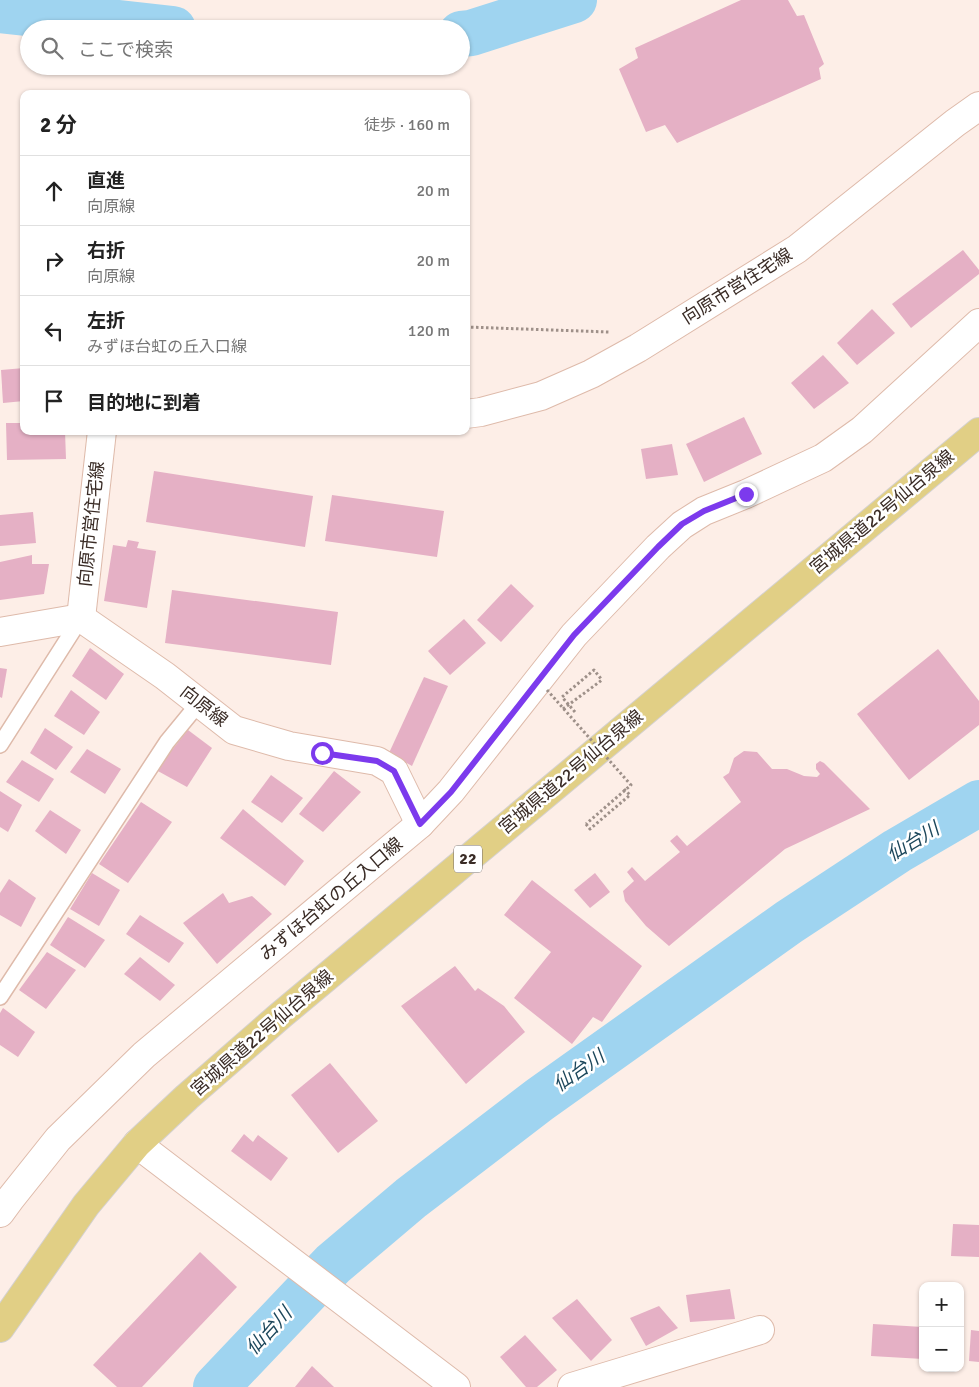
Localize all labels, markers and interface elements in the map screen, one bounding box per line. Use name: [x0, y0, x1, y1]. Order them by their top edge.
search box: [20, 20, 470, 75]
icon: search: [38, 34, 66, 62]
text: ここで検索: [78, 38, 173, 62]
text: 2 分: [40, 112, 77, 138]
text: 徒歩 · 160 m: [364, 115, 450, 135]
text: 直進: [87, 169, 125, 193]
icon: ahead: [40, 177, 68, 205]
text: 20 m: [416, 181, 450, 201]
text: 向原線: [87, 197, 135, 217]
text: 右折: [87, 239, 125, 263]
street label: 向原市営住宅線: [678, 243, 796, 329]
icon: right: [40, 247, 68, 275]
text: 20 m: [416, 251, 450, 271]
text: 向原線: [87, 267, 135, 287]
text: 左折: [87, 309, 125, 333]
icon: left: [40, 317, 68, 345]
text: 120 m: [408, 321, 450, 341]
text: みずほ台虹の丘入口線: [87, 337, 247, 357]
icon: arrive: [40, 387, 68, 415]
text: 目的地に到着: [87, 391, 201, 415]
street label: 宮城県道22号仙台泉線: [805, 445, 959, 579]
street label: 向原市営住宅線: [73, 460, 109, 588]
route end: [735, 483, 758, 506]
street label: 向原線: [176, 681, 232, 731]
street label: 宮城県道22号仙台泉線: [494, 705, 648, 839]
route start: [311, 742, 334, 765]
water label: 仙台川: [882, 816, 945, 867]
street label: みずほ台虹の丘入口線: [255, 833, 407, 965]
road number: 22: [454, 846, 482, 872]
street label: 宮城県道22号仙台泉線: [186, 965, 338, 1101]
water label: 仙台川: [549, 1044, 611, 1097]
map controls: [919, 1282, 964, 1372]
button: +: [919, 1282, 964, 1327]
water label: 仙台川: [241, 1301, 299, 1360]
button: −: [919, 1327, 964, 1372]

